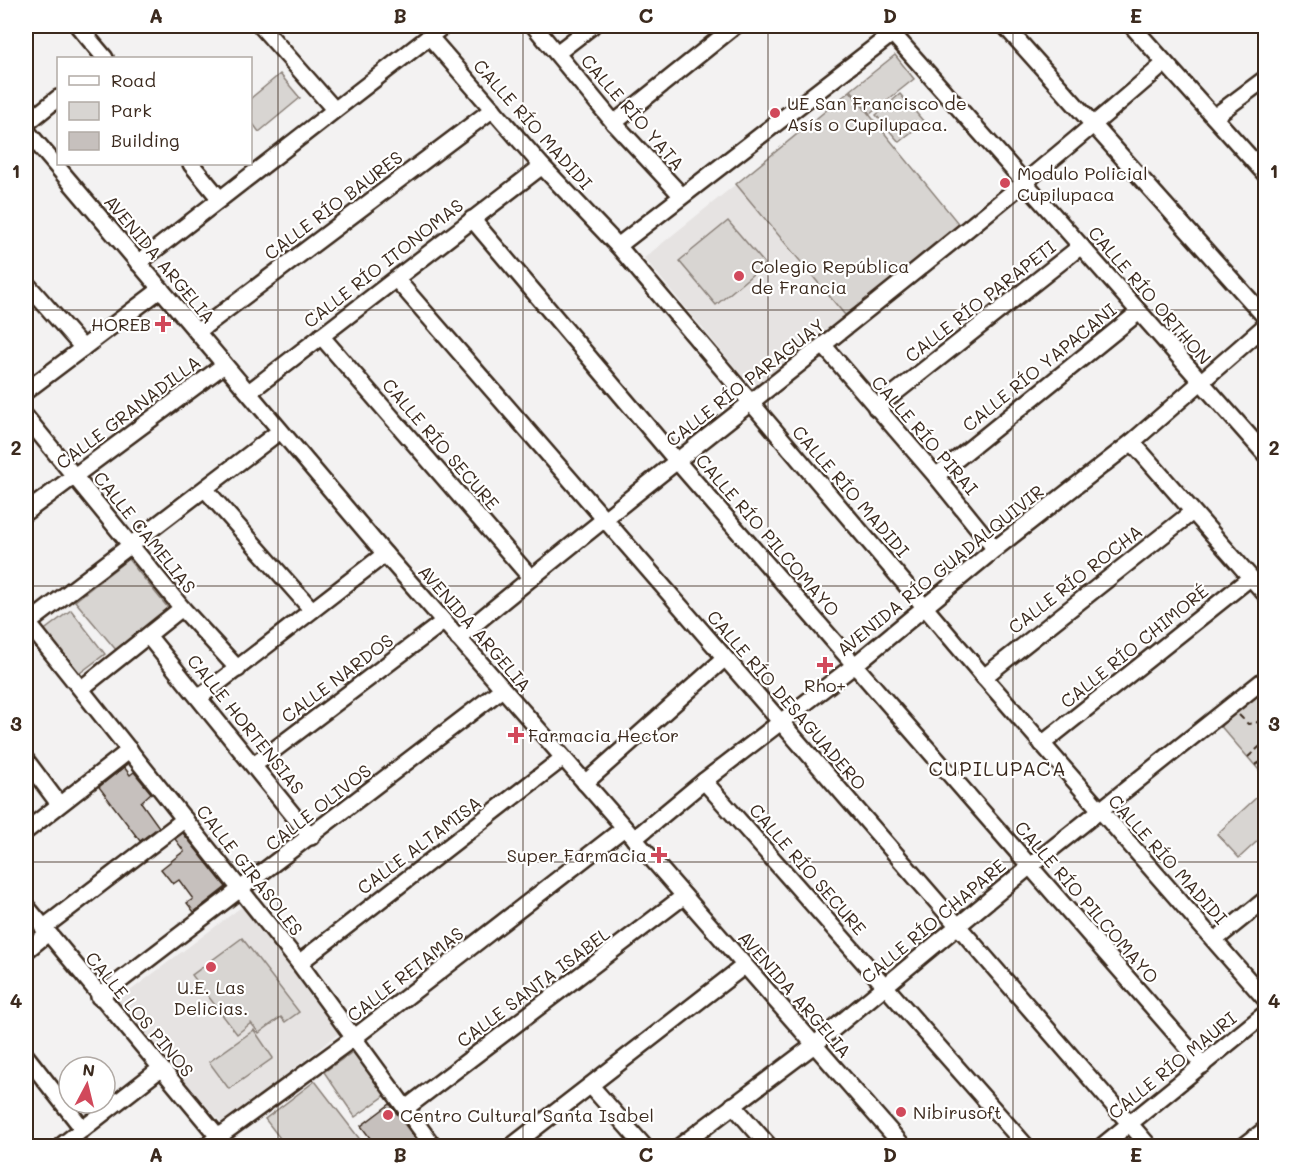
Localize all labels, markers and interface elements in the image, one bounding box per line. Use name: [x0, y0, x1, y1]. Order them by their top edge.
text: A: [149, 2, 163, 28]
text: B: [393, 2, 407, 28]
text: C: [639, 2, 654, 28]
text: D: [883, 2, 897, 28]
text: E: [1130, 2, 1142, 28]
street label: CALLE RÍO YATA: [576, 49, 690, 175]
street label: CALLE RÍO MADIDI: [468, 54, 598, 194]
legend: [57, 57, 252, 165]
text: Road: [111, 68, 156, 92]
place label: UE San Francisco de Asís o Cupilupaca.: [787, 91, 967, 136]
text: Park: [111, 98, 152, 122]
marker: UE San Francisco de Asís o Cupilupaca.: [768, 106, 782, 120]
text: Building: [111, 128, 179, 152]
street label: CALLE RÍO BAURES: [259, 145, 407, 265]
text: 1: [12, 157, 20, 183]
text: 1: [1270, 157, 1278, 183]
place label: Modulo Policial Cupilupaca: [1017, 161, 1148, 206]
marker: Modulo Policial Cupilupaca: [998, 176, 1012, 190]
street label: AVENIDA ARGELIA: [99, 190, 221, 328]
street label: CALLE RÍO ITONOMAS: [298, 193, 468, 333]
street label: CALLE RÍO ORTHON: [1083, 221, 1217, 369]
street label: CALLE RÍO PARAPETI: [900, 235, 1060, 367]
place label: Colegio República de Francia: [751, 254, 910, 299]
marker: Colegio República de Francia: [732, 269, 746, 283]
street label: CALLE RÍO YAPACANI: [957, 297, 1121, 437]
place label: HOREB: [91, 312, 151, 336]
street label: CALLE RÍO PARAGUAY: [661, 312, 829, 452]
marker: HOREB: [156, 317, 170, 331]
street label: CALLE GRANADILLA: [51, 350, 205, 474]
street label: CALLE RÍO PIRAI: [867, 370, 984, 500]
street label: CALLE RÍO SECURE: [377, 373, 505, 515]
street label: CALLE RÍO MADIDI: [787, 420, 915, 562]
text: 2: [10, 434, 22, 460]
text: 2: [1268, 434, 1280, 460]
street label: CALLE RÍO PILCOMAYO: [691, 449, 845, 621]
street label: CALLE CAMELIAS: [88, 466, 202, 598]
street label: AVENIDA RÍO GUADALQUIVIR: [831, 479, 1049, 661]
street label: CALLE RÍO ROCHA: [1003, 519, 1147, 639]
street label: AVENIDA ARGELIA: [413, 559, 537, 697]
street label: CALLE RÍO CHIMORÉ: [1055, 579, 1213, 713]
street label: CALLE RÍO DESAGUADERO: [702, 605, 872, 795]
street label: CALLE NARDOS: [276, 628, 398, 728]
street label: CALLE HORTENSIAS: [182, 649, 310, 799]
marker: Rho+: [818, 658, 832, 672]
place label: Rho+: [804, 673, 846, 697]
text: 3: [10, 710, 22, 736]
text: 3: [1268, 710, 1280, 736]
place label: Farmacia Hector: [528, 723, 679, 747]
marker: Farmacia Hector: [509, 728, 523, 742]
district label: CUPILUPACA: [929, 755, 1067, 781]
street label: CALLE OLIVOS: [260, 758, 376, 856]
street label: CALLE RÍO MADIDI: [1103, 789, 1233, 929]
street label: CALLE ALTAMISA: [352, 790, 486, 900]
street label: CALLE RÍO SECURE: [744, 798, 872, 940]
street label: CALLE GIRASOLES: [191, 800, 309, 940]
street label: CALLE RÍO PILCOMAYO: [1010, 816, 1164, 988]
place label: Super Farmacia: [507, 843, 647, 867]
marker: Super Farmacia: [652, 848, 666, 862]
street label: CALLE RÍO CHAPARE: [856, 853, 1010, 989]
street label: CALLE RETAMAS: [342, 921, 468, 1027]
street label: CALLE SANTA ISABEL: [452, 921, 615, 1053]
street label: AVENIDA ARGELIA: [733, 925, 857, 1063]
street label: CALLE LOS PINOS: [81, 947, 199, 1081]
marker: U.E. Las Delicias.: [204, 960, 218, 974]
place label: U.E. Las Delicias.: [174, 975, 248, 1020]
text: 4: [10, 987, 23, 1013]
text: 4: [1268, 987, 1281, 1013]
street label: CALLE RÍO MAURI: [1103, 1006, 1241, 1124]
north arrow: [57, 1055, 117, 1115]
place label: Nibirusoft: [913, 1100, 1002, 1124]
place label: Centro Cultural Santa Isabel: [400, 1103, 654, 1127]
marker: Nibirusoft: [894, 1105, 908, 1119]
marker: Centro Cultural Santa Isabel: [381, 1108, 395, 1122]
text: A: [149, 1141, 163, 1167]
text: B: [393, 1141, 407, 1167]
text: C: [639, 1141, 654, 1167]
text: D: [883, 1141, 897, 1167]
text: E: [1130, 1141, 1142, 1167]

